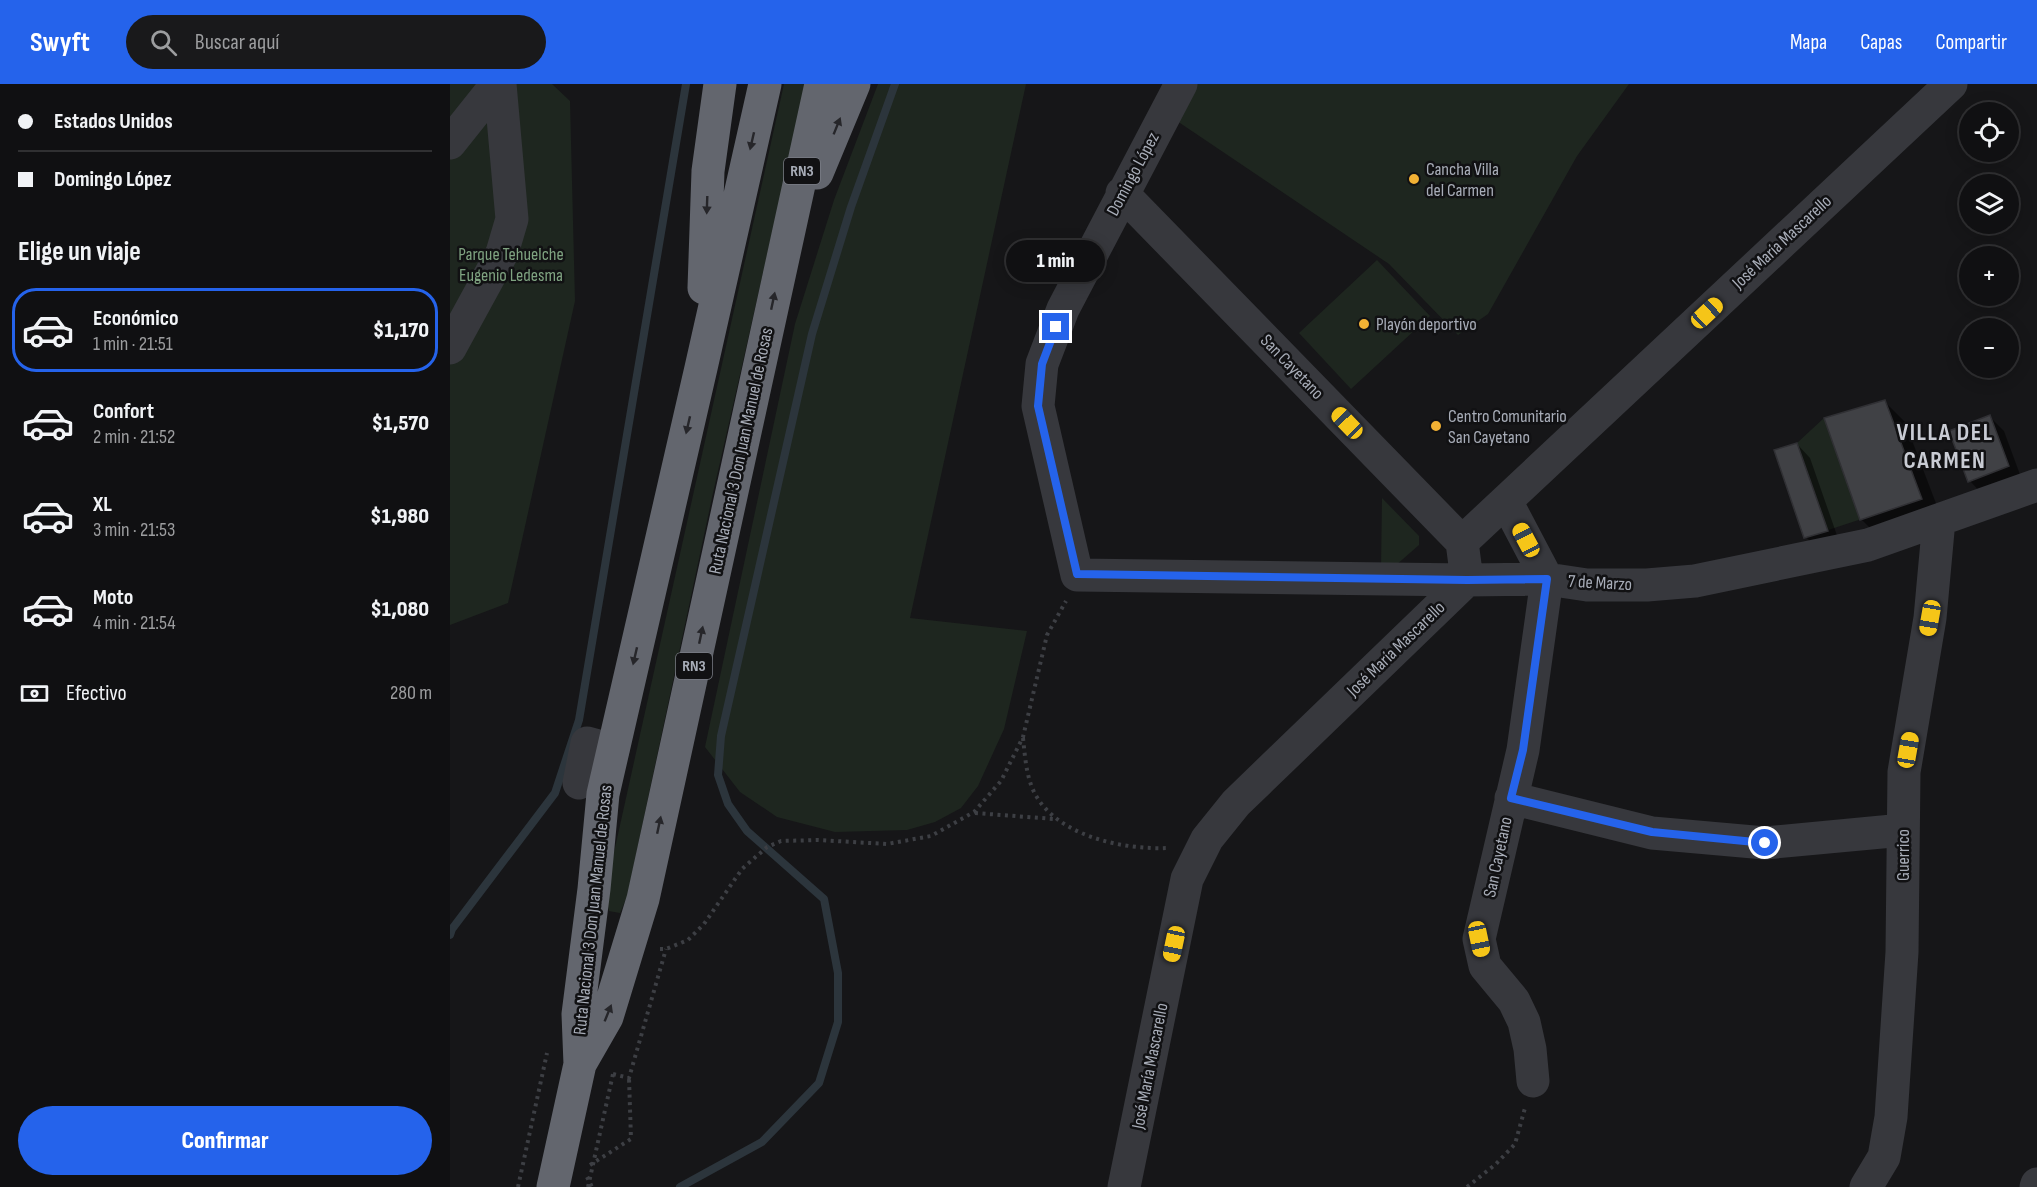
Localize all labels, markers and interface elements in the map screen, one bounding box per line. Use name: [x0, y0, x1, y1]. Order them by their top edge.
search box: [126, 15, 546, 69]
text: Swyft: [30, 26, 90, 59]
icon: search: [147, 26, 180, 59]
text: Buscar aquí: [195, 29, 279, 56]
text: Mapa: [1790, 30, 1827, 55]
text: Capas: [1860, 30, 1902, 55]
text: Compartir: [1935, 30, 2007, 55]
map controls: [1959, 102, 2019, 378]
button: locate: [1959, 102, 2019, 162]
text: Estados Unidos: [54, 108, 173, 135]
one-way arrow: [832, 117, 842, 135]
street label: Domingo López: [1102, 128, 1164, 219]
one-way arrow: [747, 132, 756, 151]
road number: RN3: [784, 158, 820, 184]
place label: Cancha Villa del Carmen: [1426, 159, 1499, 201]
text: Domingo López: [54, 166, 171, 193]
marker: Cancha Villa del Carmen: [1407, 172, 1421, 186]
button: layers: [1959, 174, 2019, 234]
street label: José María Mascarello: [1727, 191, 1836, 294]
one-way arrow: [702, 195, 711, 214]
text: Elige un viaje: [18, 236, 141, 268]
callout: 1 min: [1006, 240, 1106, 282]
park label: Parque Tehuelche Eugenio Ledesma: [458, 244, 564, 286]
button: +: [1959, 246, 2019, 306]
text: 1 min: [1036, 249, 1075, 273]
one-way arrow: [769, 291, 779, 310]
car: [1688, 294, 1726, 332]
icon: car: [21, 303, 75, 357]
text: Económico: [93, 305, 179, 332]
route end: [1042, 313, 1069, 340]
place label: Playón deportivo: [1376, 314, 1477, 335]
text: $1,170: [373, 317, 429, 344]
marker: Playón deportivo: [1357, 317, 1371, 331]
button: −: [1959, 318, 2019, 378]
street label: Ruta Nacional 3 Don Juan Manuel de Rosas: [705, 326, 777, 576]
street label: San Cayetano: [1256, 330, 1328, 404]
text: 1 min · 21:51: [93, 332, 173, 356]
icon: car: [21, 396, 75, 450]
text: Confort: [93, 398, 154, 425]
car: [1328, 404, 1366, 442]
place label: Centro Comunitario San Cayetano: [1448, 406, 1567, 448]
text: $1,570: [372, 410, 429, 437]
one-way arrow: [683, 416, 693, 434]
district label: VILLA DEL CARMEN: [1896, 418, 1994, 475]
marker: Centro Comunitario San Cayetano: [1429, 419, 1443, 433]
text: 2 min · 21:52: [93, 425, 175, 449]
icon: car: [21, 489, 75, 543]
text: XL: [93, 491, 112, 518]
text: $1,980: [370, 503, 429, 530]
text: 3 min · 21:53: [93, 518, 176, 542]
car: [1510, 520, 1542, 560]
street label: 7 de Marzo: [1567, 571, 1633, 595]
icon: car: [21, 582, 75, 636]
text: Moto: [93, 584, 133, 611]
text: $1,080: [370, 596, 429, 623]
street label: José María Mascarello: [1342, 597, 1449, 702]
car: [1918, 599, 1942, 637]
text: 4 min · 21:54: [93, 611, 176, 635]
one-way arrow: [696, 626, 706, 644]
one-way arrow: [630, 647, 639, 666]
road number: RN3: [676, 653, 712, 679]
icon: cash: [18, 677, 51, 710]
text: Efectivo: [66, 680, 127, 707]
text: 280 m: [390, 681, 432, 705]
car: [1896, 731, 1920, 769]
street label: Ruta Nacional 3 Don Juan Manuel de Rosas: [569, 784, 617, 1036]
street label: San Cayetano: [1479, 815, 1517, 899]
one-way arrow: [655, 816, 664, 835]
route start: [1751, 829, 1778, 856]
street label: Guerrico: [1893, 829, 1914, 881]
car: [1466, 920, 1492, 958]
car: [1161, 925, 1187, 963]
street label: José María Mascarello: [1127, 1001, 1173, 1132]
one-way arrow: [603, 1004, 613, 1022]
button: Confirmar: [18, 1106, 432, 1175]

